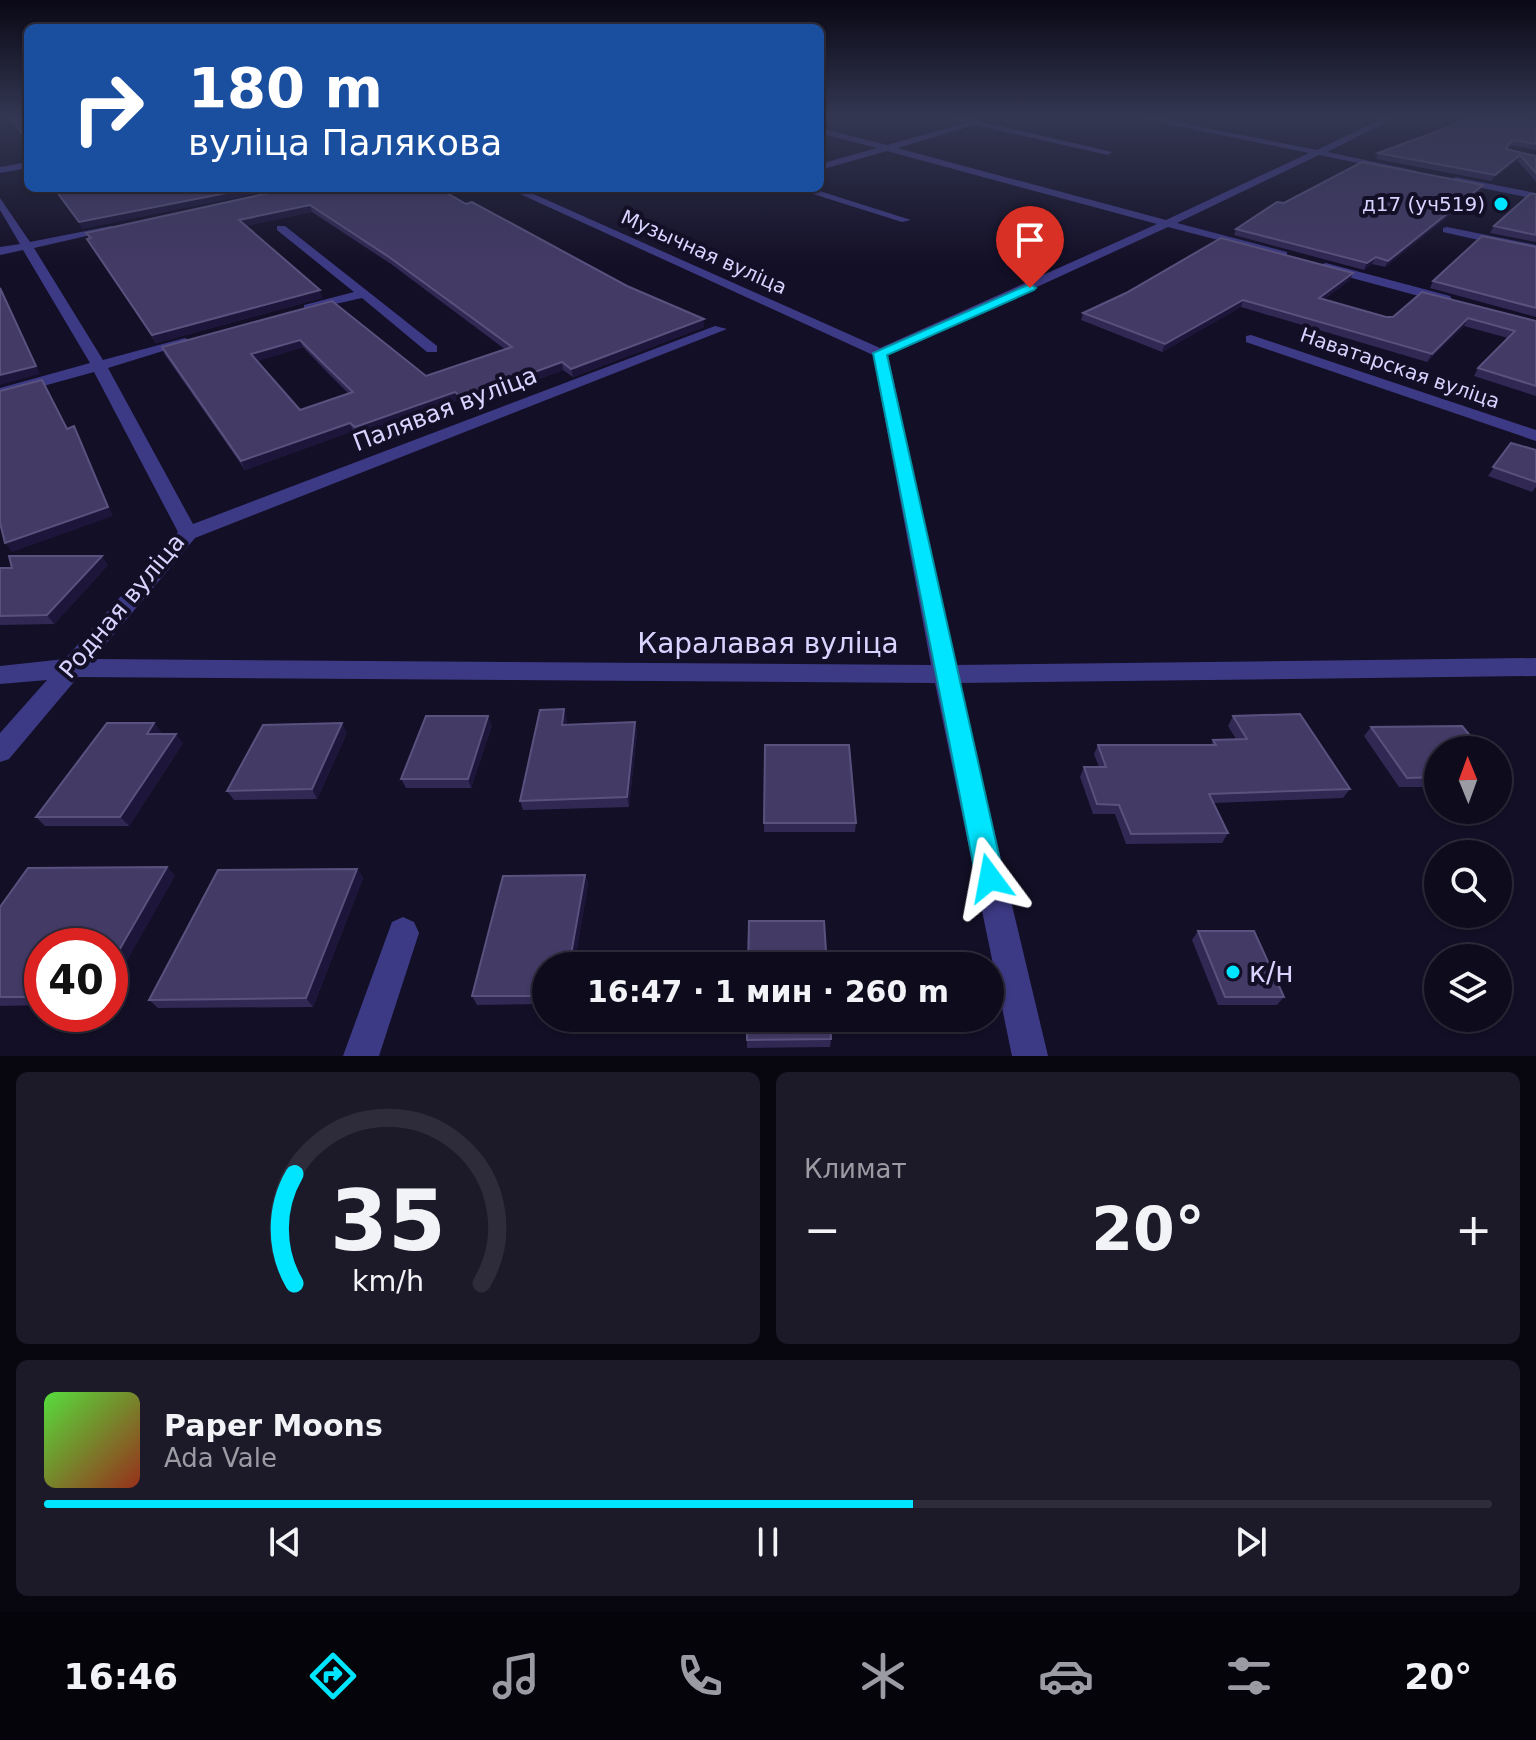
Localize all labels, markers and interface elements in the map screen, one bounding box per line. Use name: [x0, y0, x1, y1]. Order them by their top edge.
text: 180 m: [188, 55, 383, 120]
icon: right: [56, 56, 160, 160]
text: вуліца Палякова: [188, 122, 502, 163]
place label: д17 (уч519): [1362, 192, 1485, 216]
marker: д17 (уч519): [1492, 195, 1510, 213]
street label: Музычная вуліца: [617, 205, 791, 299]
pin: [996, 206, 1064, 288]
icon: arrive: [1008, 218, 1052, 262]
street label: Наватарская вуліца: [1297, 323, 1503, 413]
street label: Палявая вуліца: [349, 361, 541, 457]
street label: Родная вуліца: [54, 528, 190, 684]
street label: Каралавая вуліца: [637, 627, 899, 660]
north arrow: [1424, 736, 1512, 824]
map controls: [1424, 736, 1512, 1032]
position arrow: [948, 836, 1032, 920]
button: search: [1424, 840, 1512, 928]
speed limit sign: 40: [24, 928, 128, 1032]
button: layers: [1424, 944, 1512, 1032]
place label: к/н: [1249, 956, 1294, 989]
marker: к/н: [1224, 963, 1242, 981]
text: 16:47 · 1 мин · 260 m: [587, 974, 949, 1009]
text: Климат: [804, 1154, 907, 1184]
text: 35: [330, 1173, 446, 1270]
text: 20°: [1091, 1194, 1205, 1264]
text: −: [804, 1204, 841, 1255]
text: +: [1455, 1204, 1492, 1255]
text: km/h: [352, 1264, 424, 1298]
text: Paper Moons: [164, 1408, 383, 1443]
text: Ada Vale: [164, 1443, 277, 1473]
icon: previous: [263, 1520, 307, 1564]
icon: pause: [746, 1520, 790, 1564]
icon: next: [1229, 1520, 1273, 1564]
icon: directions: [305, 1648, 361, 1704]
icon: music: [488, 1648, 544, 1704]
icon: phone: [672, 1648, 728, 1704]
icon: climate: [855, 1648, 911, 1704]
icon: car: [1038, 1648, 1094, 1704]
icon: filters: [1221, 1648, 1277, 1704]
text: 16:46: [64, 1656, 178, 1697]
text: 20°: [1404, 1656, 1472, 1697]

